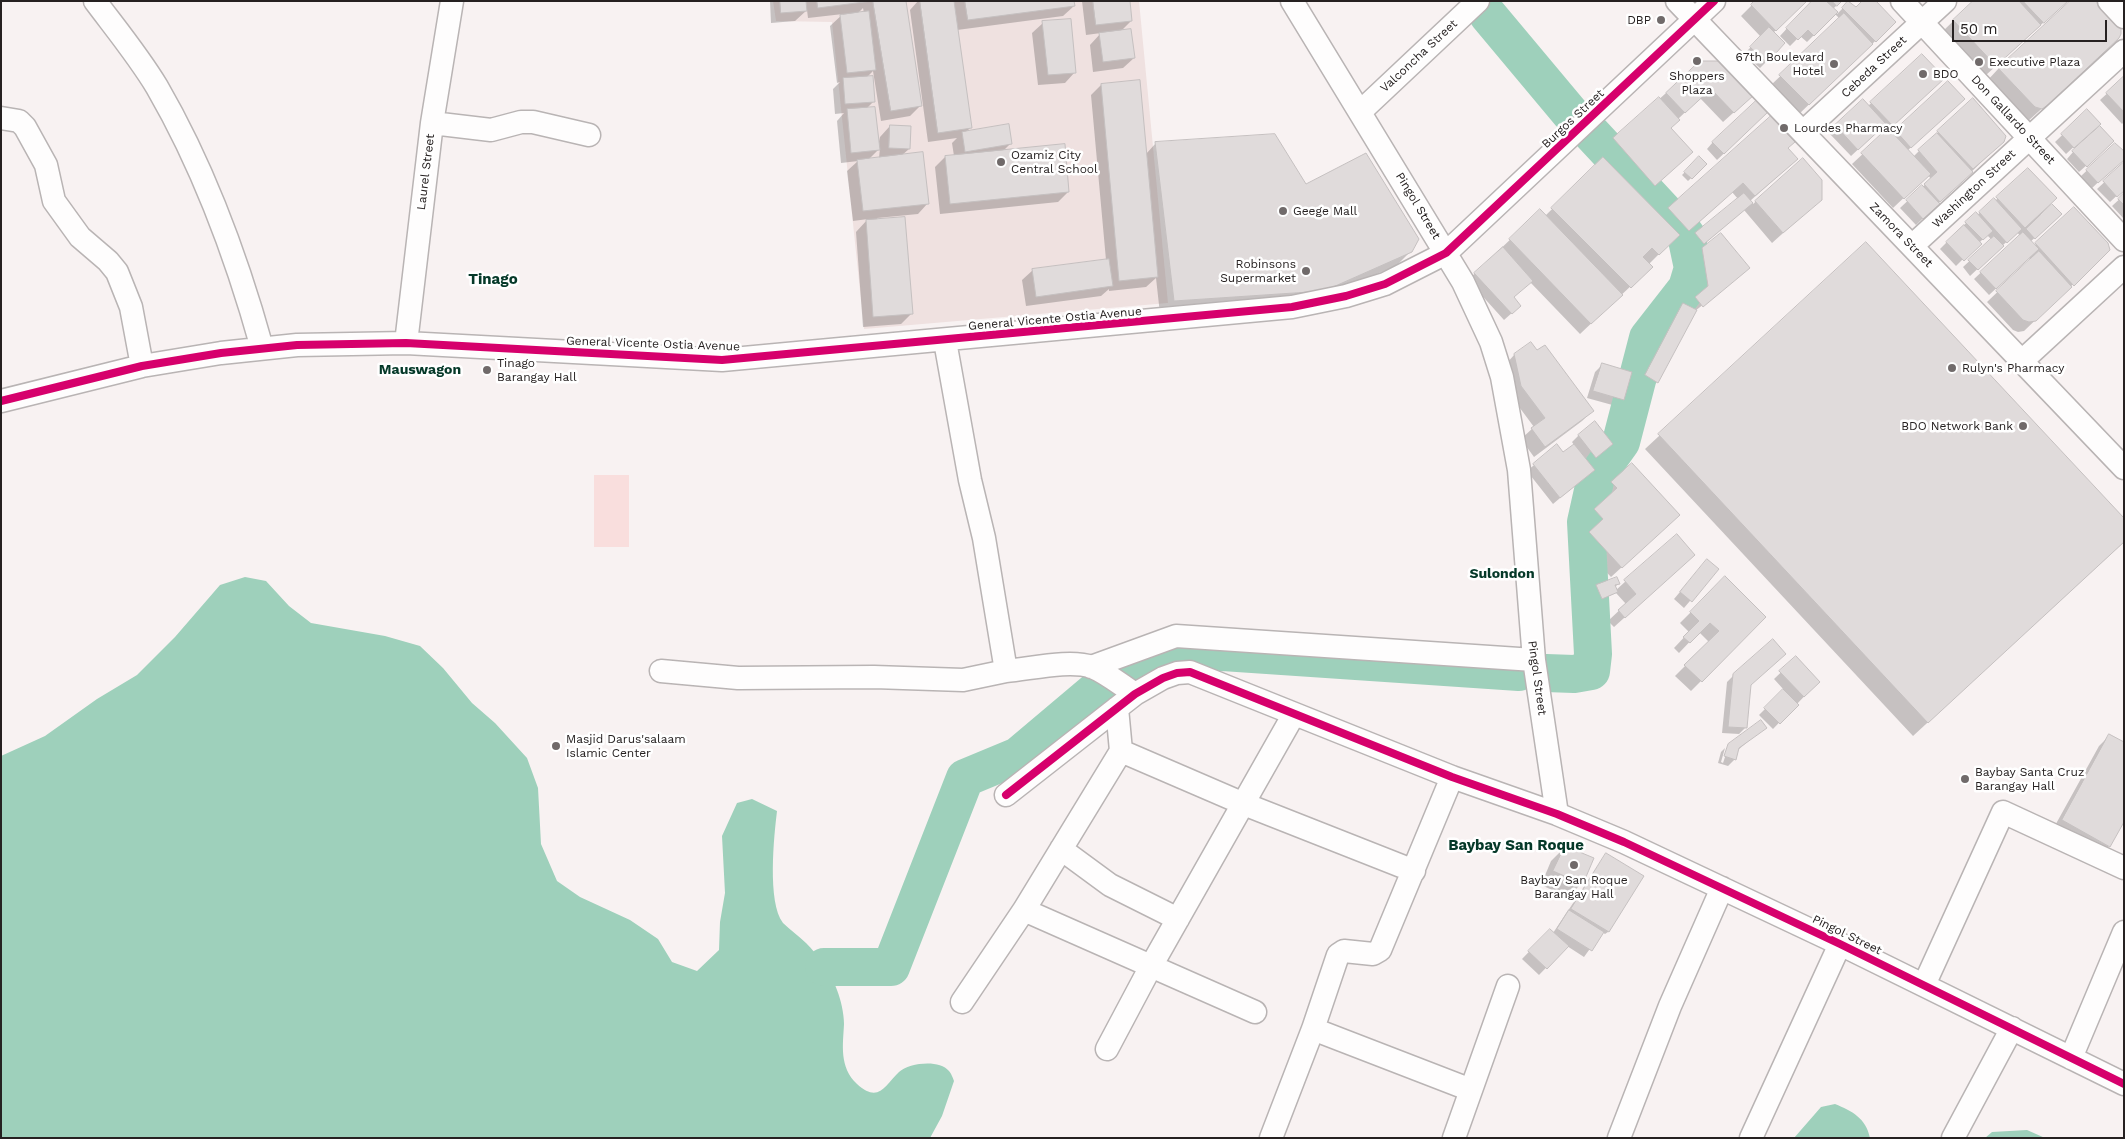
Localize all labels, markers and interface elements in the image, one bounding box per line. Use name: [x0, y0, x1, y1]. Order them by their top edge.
scale bar: [1955, 10, 2110, 42]
place label: DBP: [1627, 13, 1651, 27]
marker: DBP: [1655, 14, 1667, 26]
street label: Valconcha Street: [1378, 17, 1460, 95]
text: 50 m: [1960, 20, 1997, 38]
street label: Cebeda Street: [1838, 33, 1910, 101]
place label: 67th Boulevard Hotel: [1736, 50, 1824, 78]
marker: Shoppers Plaza: [1691, 55, 1703, 67]
place label: Executive Plaza: [1989, 55, 2080, 69]
marker: Executive Plaza: [1973, 56, 1985, 68]
marker: 67th Boulevard Hotel: [1828, 58, 1840, 70]
place label: BDO: [1933, 67, 1958, 81]
marker: BDO: [1917, 68, 1929, 80]
place label: Shoppers Plaza: [1669, 69, 1725, 97]
street label: Don Gallardo Street: [1968, 72, 2058, 168]
street label: Burgos Street: [1539, 86, 1607, 152]
place label: Lourdes Pharmacy: [1794, 121, 1903, 135]
marker: Lourdes Pharmacy: [1778, 122, 1790, 134]
street label: Laurel Street: [414, 133, 438, 211]
street label: Washington Street: [1929, 147, 2019, 231]
place label: Ozamiz City Central School: [1011, 148, 1098, 176]
marker: Ozamiz City Central School: [995, 156, 1007, 168]
street label: Pingol Street: [1392, 170, 1444, 242]
street label: Zamora Street: [1866, 200, 1936, 270]
place label: Geege Mall: [1293, 204, 1357, 218]
marker: Geege Mall: [1277, 205, 1289, 217]
place label: Robinsons Supermarket: [1220, 257, 1296, 285]
marker: Robinsons Supermarket: [1300, 265, 1312, 277]
district label: Tinago: [468, 271, 518, 289]
street label: General Vicente Ostia Avenue: [968, 304, 1142, 334]
street label: General Vicente Ostia Avenue: [566, 334, 740, 354]
place label: Tinago Barangay Hall: [497, 356, 577, 384]
place label: Rulyn's Pharmacy: [1962, 361, 2064, 375]
district label: Mauswagon: [379, 362, 461, 378]
marker: Rulyn's Pharmacy: [1946, 362, 1958, 374]
marker: Tinago Barangay Hall: [481, 364, 493, 376]
place label: BDO Network Bank: [1901, 419, 2013, 433]
marker: BDO Network Bank: [2017, 420, 2029, 432]
district label: Sulondon: [1469, 566, 1535, 582]
street label: Pingol Street: [1525, 640, 1549, 716]
place label: Masjid Darus'salaam Islamic Center: [566, 732, 686, 760]
marker: Masjid Darus'salaam Islamic Center: [550, 740, 562, 752]
place label: Baybay Santa Cruz Barangay Hall: [1975, 765, 2084, 793]
marker: Baybay Santa Cruz Barangay Hall: [1959, 773, 1971, 785]
district label: Baybay San Roque: [1448, 837, 1584, 855]
marker: Baybay San Roque Barangay Hall: [1568, 859, 1580, 871]
place label: Baybay San Roque Barangay Hall: [1520, 873, 1628, 901]
street label: Pingol Street: [1810, 912, 1884, 958]

